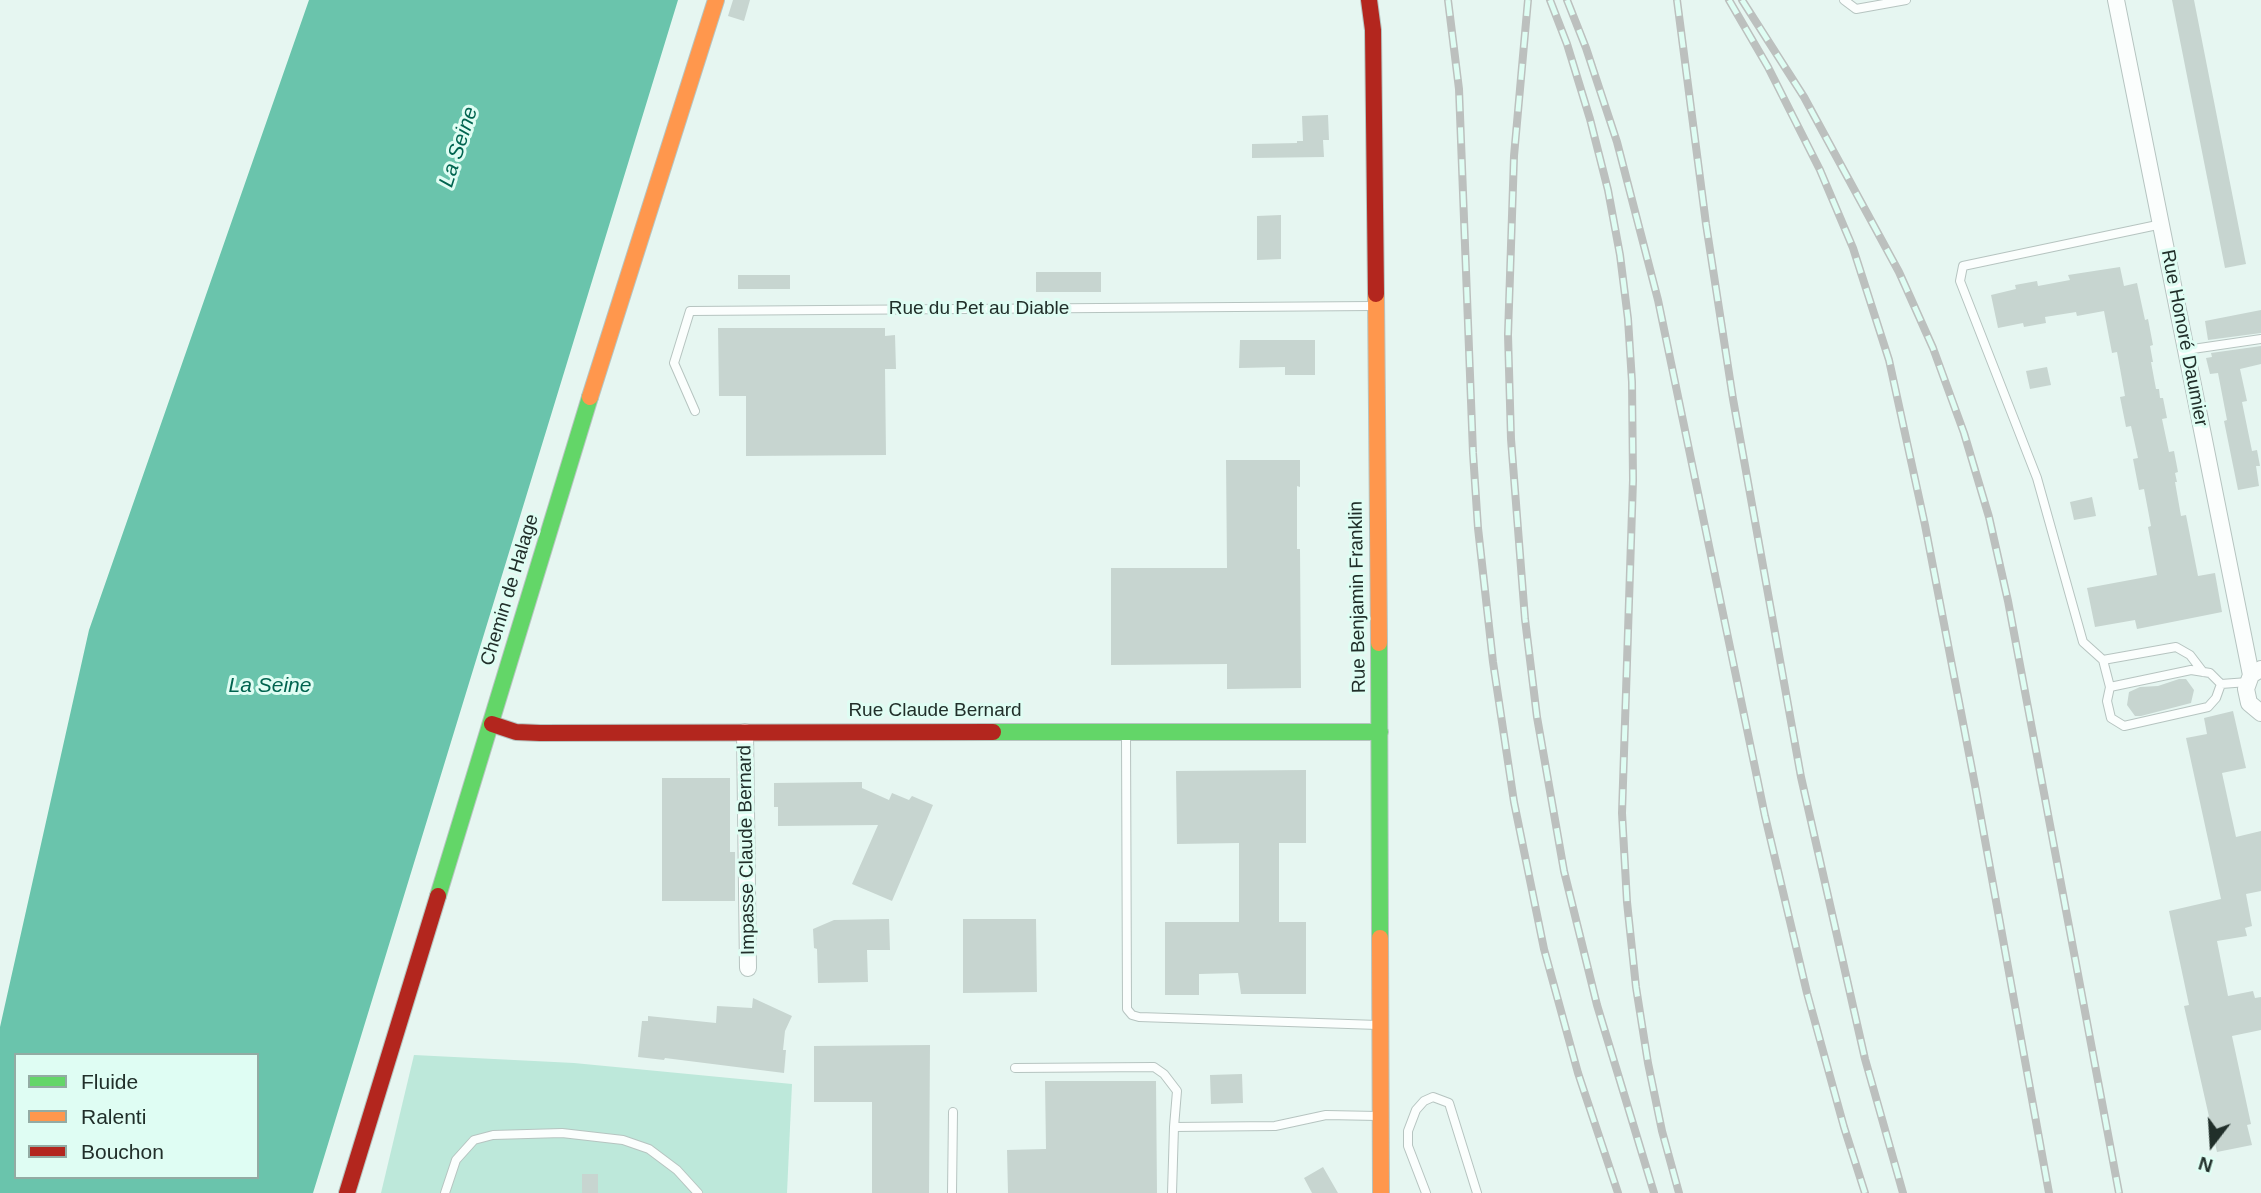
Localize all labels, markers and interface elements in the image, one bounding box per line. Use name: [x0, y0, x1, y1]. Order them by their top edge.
water label: La Seine: [434, 104, 484, 190]
street label: Rue Honoré Daumier: [2156, 248, 2212, 428]
street label: Rue du Pet au Diable: [889, 298, 1069, 320]
street label: Rue Benjamin Franklin: [1345, 501, 1371, 693]
street label: Chemin de Halage: [476, 511, 544, 669]
water label: La Seine: [229, 673, 311, 699]
street label: Rue Claude Bernard: [848, 700, 1022, 722]
street label: Impasse Claude Bernard: [734, 745, 760, 955]
legend: [14, 1053, 259, 1179]
text: Fluide: [81, 1070, 138, 1093]
text: Ralenti: [81, 1105, 146, 1128]
north arrow: [2177, 1109, 2247, 1179]
text: Bouchon: [81, 1140, 164, 1163]
text: N: [2196, 1153, 2215, 1177]

